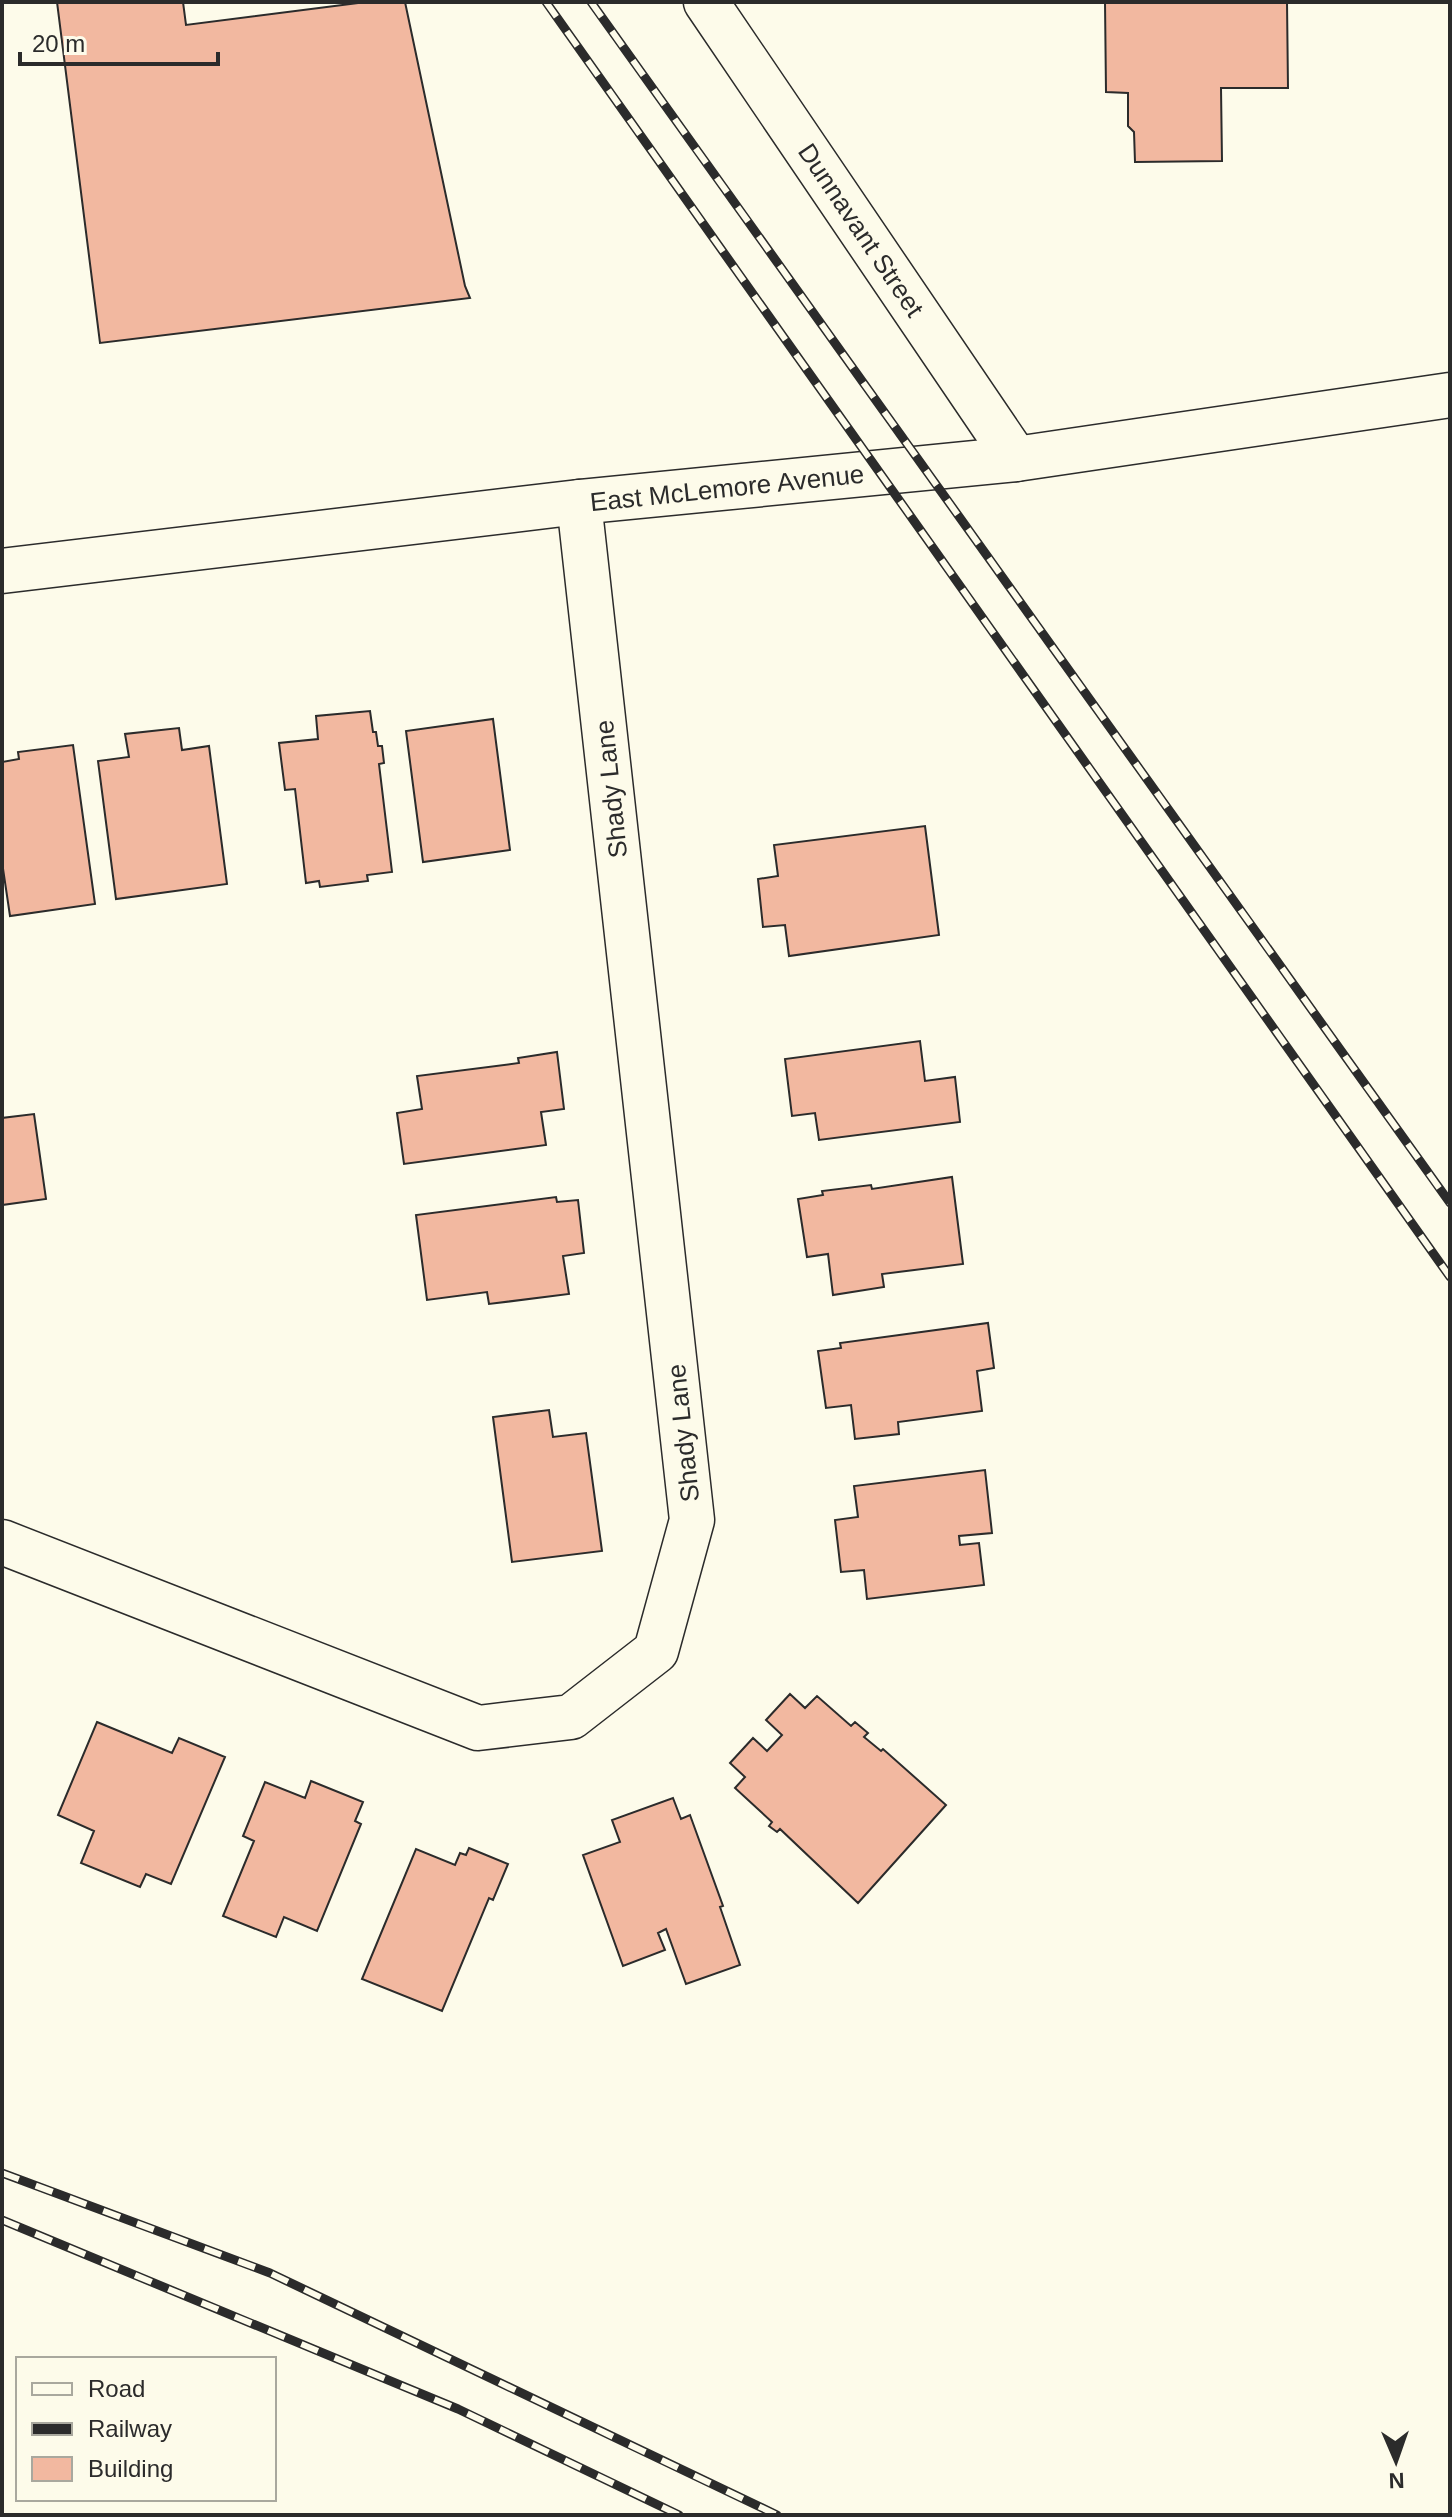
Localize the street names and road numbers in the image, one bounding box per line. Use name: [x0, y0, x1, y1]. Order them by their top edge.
street label: Dunnavant Street: [792, 138, 930, 323]
street label: East McLemore Avenue: [588, 459, 866, 517]
street label: Shady Lane: [589, 718, 633, 860]
street label: Shady Lane: [661, 1362, 705, 1504]

